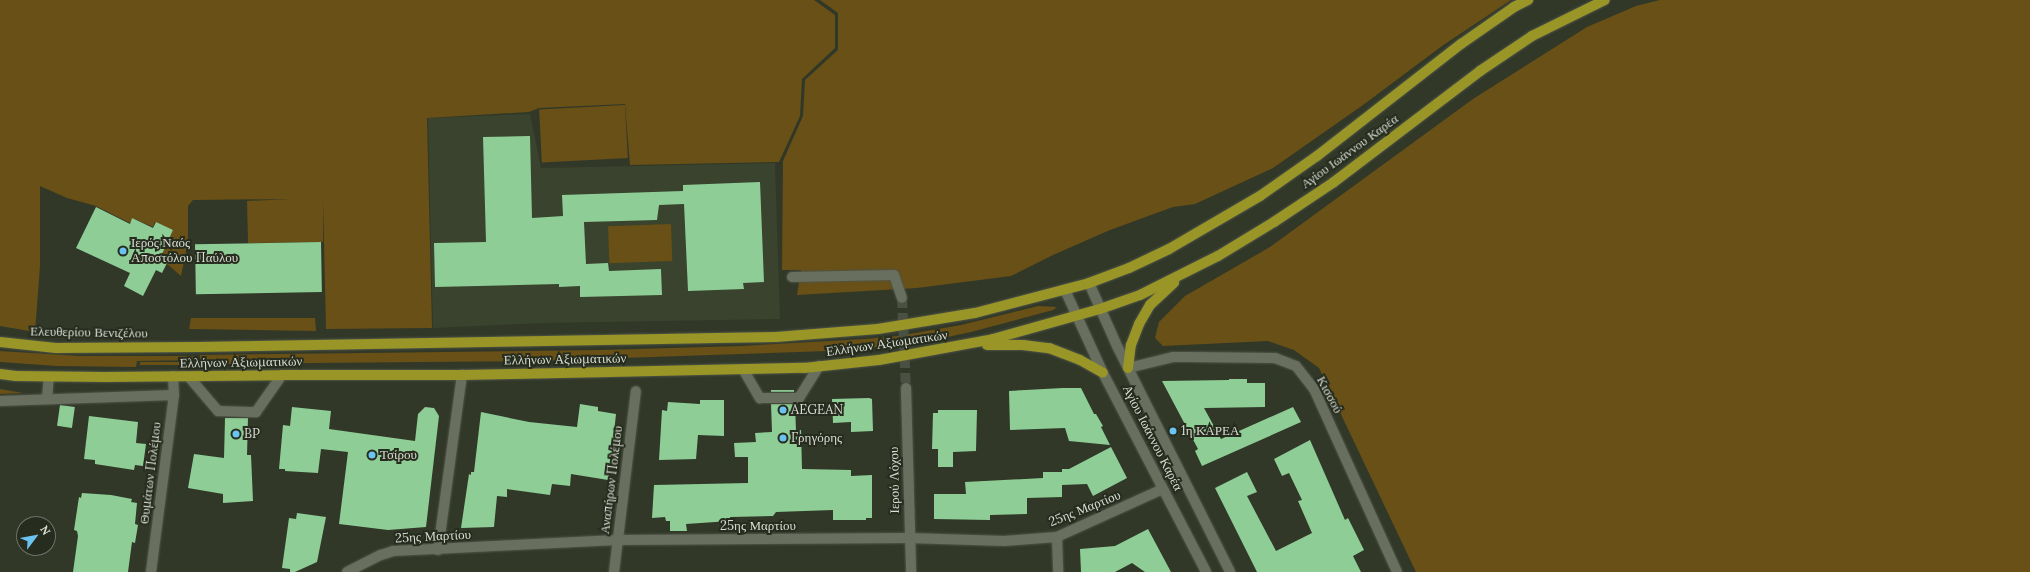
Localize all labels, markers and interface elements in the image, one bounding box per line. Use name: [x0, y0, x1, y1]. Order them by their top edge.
street label: Αγίου Ιωάννου Καρέα: [1298, 111, 1402, 193]
place label: Ιερός Ναός Αποστόλου Παύλου: [131, 236, 238, 267]
marker: Ιερός Ναός Αποστόλου Παύλου: [118, 246, 128, 256]
street label: Ελευθερίου Βενιζέλου: [30, 324, 148, 342]
street label: Ελλήνων Αξιωματικών: [825, 328, 949, 360]
street label: Ελλήνων Αξιωματικών: [504, 351, 626, 369]
street label: Ελλήνων Αξιωματικών: [180, 354, 302, 372]
street label: Κισσού: [1313, 374, 1345, 416]
street label: Αγίου Ιωάννου Καρέα: [1119, 383, 1185, 493]
place label: AEGEAN: [791, 402, 843, 418]
marker: AEGEAN: [778, 405, 788, 415]
street label: Θυµάτων Πολέµου: [137, 421, 165, 525]
place label: 1η ΚΑΡΕΑ: [1181, 423, 1239, 439]
street label: Αναπήρων Πολέμου: [598, 425, 626, 535]
place label: BP: [244, 426, 260, 442]
marker: 1η ΚΑΡΕΑ: [1168, 426, 1178, 436]
marker: BP: [231, 429, 241, 439]
place label: Γρηγόρης: [791, 430, 842, 446]
marker: Γρηγόρης: [778, 433, 788, 443]
street label: Ιερού Λόχου: [887, 446, 903, 514]
place label: Τσίρου: [380, 447, 417, 463]
marker: Τσίρου: [367, 450, 377, 460]
street label: 25ης Μαρτίου: [1047, 488, 1123, 530]
north arrow: [16, 516, 56, 556]
street label: 25ης Μαρτίου: [720, 518, 796, 534]
text: N: [37, 523, 54, 537]
street label: 25ης Μαρτίου: [395, 527, 471, 547]

